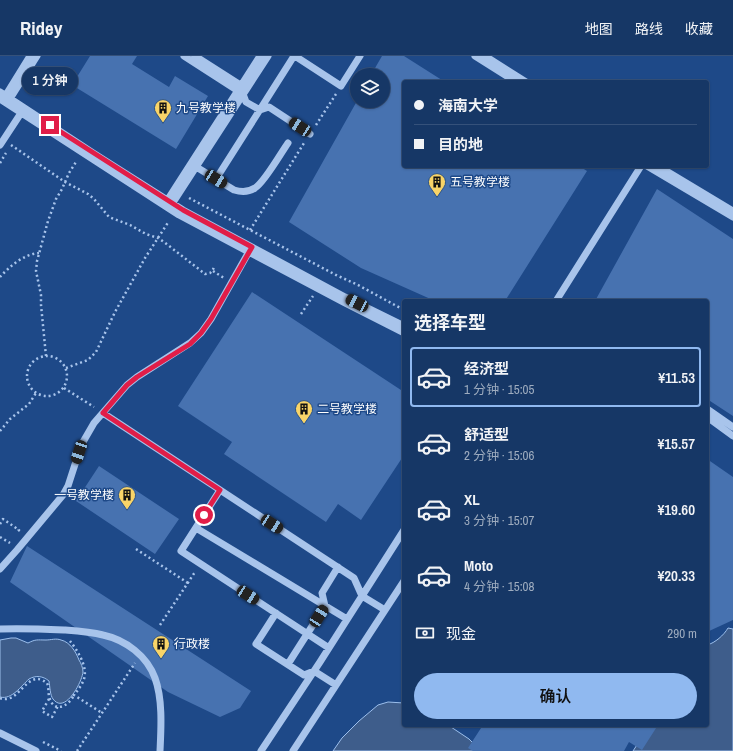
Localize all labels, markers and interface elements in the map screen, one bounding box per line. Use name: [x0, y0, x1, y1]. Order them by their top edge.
text: Ridey: [20, 15, 62, 41]
text: 地图: [585, 20, 613, 38]
text: 路线: [635, 20, 663, 38]
text: 收藏: [685, 20, 713, 38]
callout: 1 分钟: [22, 67, 78, 95]
map controls: [350, 68, 390, 108]
button: layers: [350, 68, 390, 108]
text: 1 分钟: [33, 72, 67, 89]
text: 海南大学: [438, 95, 498, 116]
building icon: 九号教学楼: [153, 98, 173, 123]
place label: 九号教学楼: [176, 100, 236, 116]
car: [287, 115, 313, 139]
route end: [41, 116, 59, 134]
text: 目的地: [438, 134, 483, 155]
car: [203, 168, 229, 190]
building icon: 五号教学楼: [427, 172, 447, 197]
place label: 五号教学楼: [450, 174, 510, 190]
car: [344, 292, 370, 314]
text: 选择车型: [414, 310, 486, 335]
text: 经济型: [464, 358, 509, 379]
icon: car: [416, 359, 452, 395]
text: ¥11.53: [658, 367, 695, 388]
text: 1 分钟 · 15:05: [464, 381, 534, 398]
building icon: 二号教学楼: [294, 399, 314, 424]
place label: 二号教学楼: [317, 401, 377, 417]
text: 舒适型: [464, 424, 509, 445]
icon: car: [416, 425, 452, 461]
text: ¥15.57: [657, 433, 695, 454]
car: [70, 439, 88, 465]
text: 2 分钟 · 15:06: [464, 447, 534, 464]
building icon: 一号教学楼: [117, 485, 137, 510]
place label: 一号教学楼: [54, 487, 114, 503]
text: XL: [464, 489, 480, 510]
icon: car: [416, 491, 452, 527]
text: ¥19.60: [657, 499, 695, 520]
route start: [195, 506, 213, 524]
car: [259, 512, 285, 536]
text: 3 分钟 · 15:07: [464, 512, 534, 529]
text: Moto: [464, 555, 493, 576]
icon: car: [416, 557, 452, 593]
text: ¥20.33: [657, 565, 695, 586]
text: 4 分钟 · 15:08: [464, 578, 534, 595]
car: [235, 583, 261, 607]
car: [307, 603, 331, 629]
icon: cash: [414, 622, 436, 644]
text: 现金: [446, 623, 476, 644]
text: 290 m: [667, 625, 697, 642]
building icon: 行政楼: [151, 634, 171, 659]
place label: 行政楼: [174, 636, 210, 652]
button: 确认: [414, 673, 697, 719]

